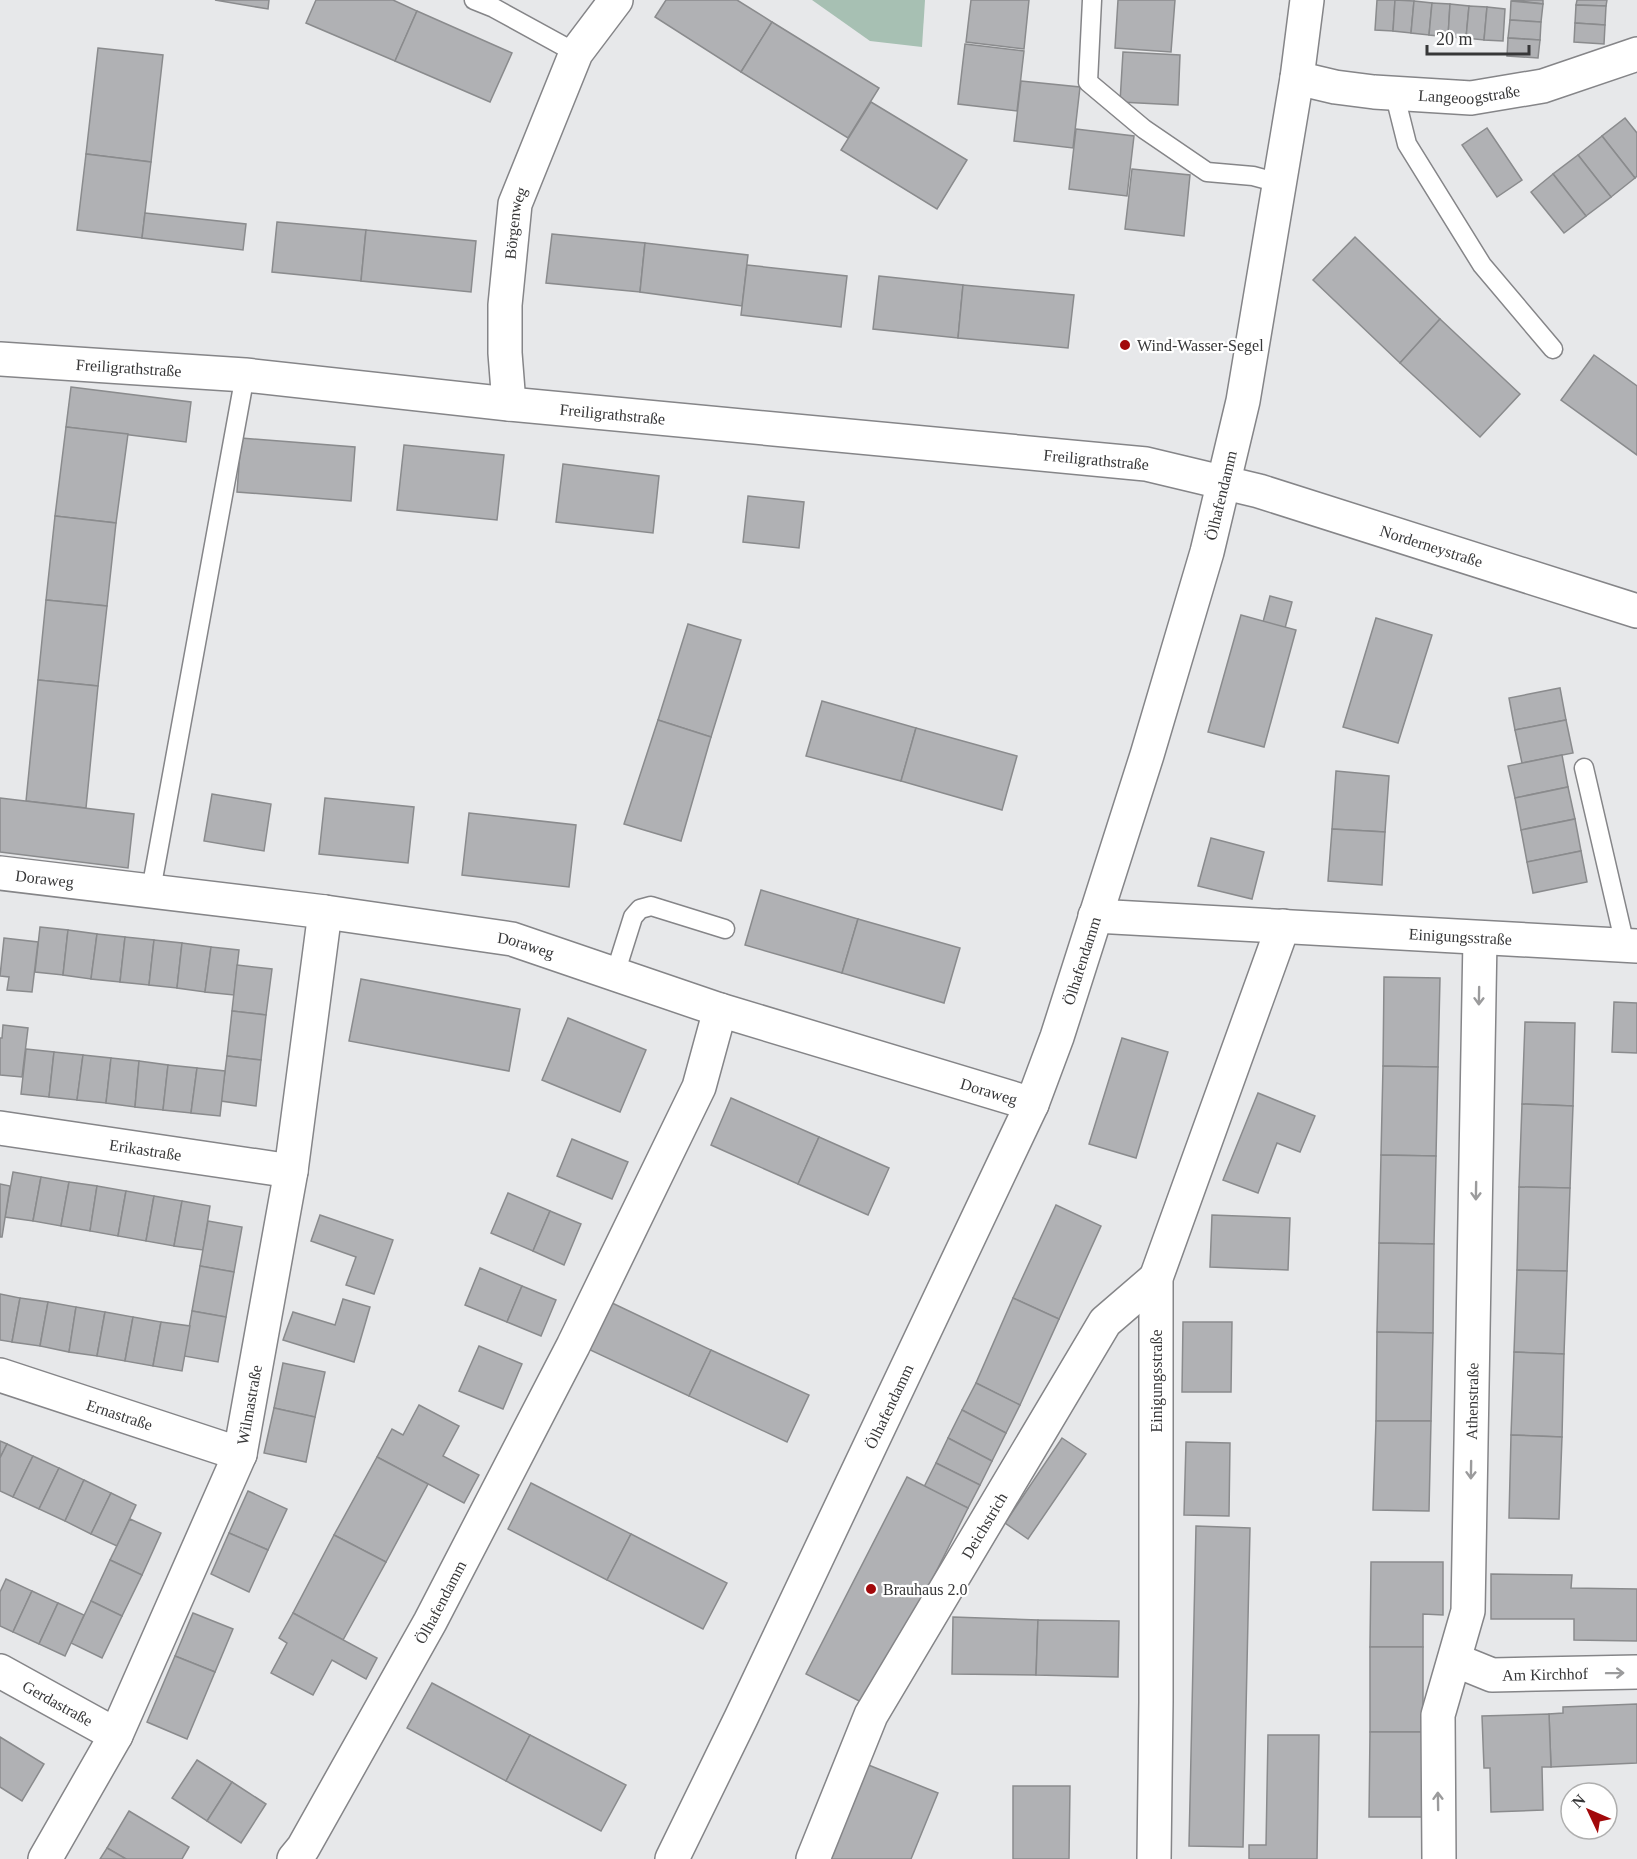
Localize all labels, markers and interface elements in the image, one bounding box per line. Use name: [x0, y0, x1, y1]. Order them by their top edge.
scale bar: [1427, 18, 1529, 56]
text: 20 m: [1436, 29, 1473, 49]
street label: Langeoogstraße: [1418, 81, 1521, 107]
street label: Börgenweg: [501, 184, 531, 260]
place label: Wind-Wasser-Segel: [1137, 337, 1264, 355]
marker: Wind-Wasser-Segel: [1118, 338, 1132, 352]
street label: Freiligrathstraße: [75, 355, 182, 379]
street label: Freiligrathstraße: [559, 400, 666, 427]
street label: Freiligrathstraße: [1043, 446, 1150, 473]
street label: Ölhafendamm: [1202, 448, 1240, 542]
street label: Norderneystraße: [1378, 521, 1485, 570]
street label: Doraweg: [15, 866, 75, 891]
street label: Ölhafendamm: [1059, 914, 1104, 1007]
street label: Einigungsstraße: [1408, 925, 1512, 948]
street label: Doraweg: [496, 928, 556, 962]
one-way arrow: [1473, 986, 1485, 1006]
street label: Doraweg: [958, 1074, 1020, 1109]
street label: Erikastraße: [108, 1136, 183, 1163]
one-way arrow: [1470, 1181, 1481, 1201]
street label: Einigungsstraße: [1148, 1329, 1166, 1433]
street label: Ölhafendamm: [861, 1361, 916, 1451]
street label: Athenstraße: [1463, 1362, 1481, 1440]
street label: Wilmastraße: [233, 1363, 264, 1446]
street label: Ernastraße: [85, 1396, 155, 1433]
one-way arrow: [1465, 1460, 1477, 1480]
street label: Deichstrich: [958, 1489, 1010, 1561]
street label: Ölhafendamm: [411, 1557, 469, 1646]
place label: Brauhaus 2.0: [883, 1581, 967, 1598]
marker: Brauhaus 2.0: [864, 1582, 878, 1596]
street label: Am Kirchhof: [1502, 1665, 1589, 1683]
one-way arrow: [1605, 1667, 1625, 1679]
street label: Gerdastraße: [20, 1677, 96, 1729]
north arrow: [1559, 1781, 1619, 1841]
one-way arrow: [1433, 1791, 1444, 1811]
text: N: [1568, 1791, 1589, 1811]

